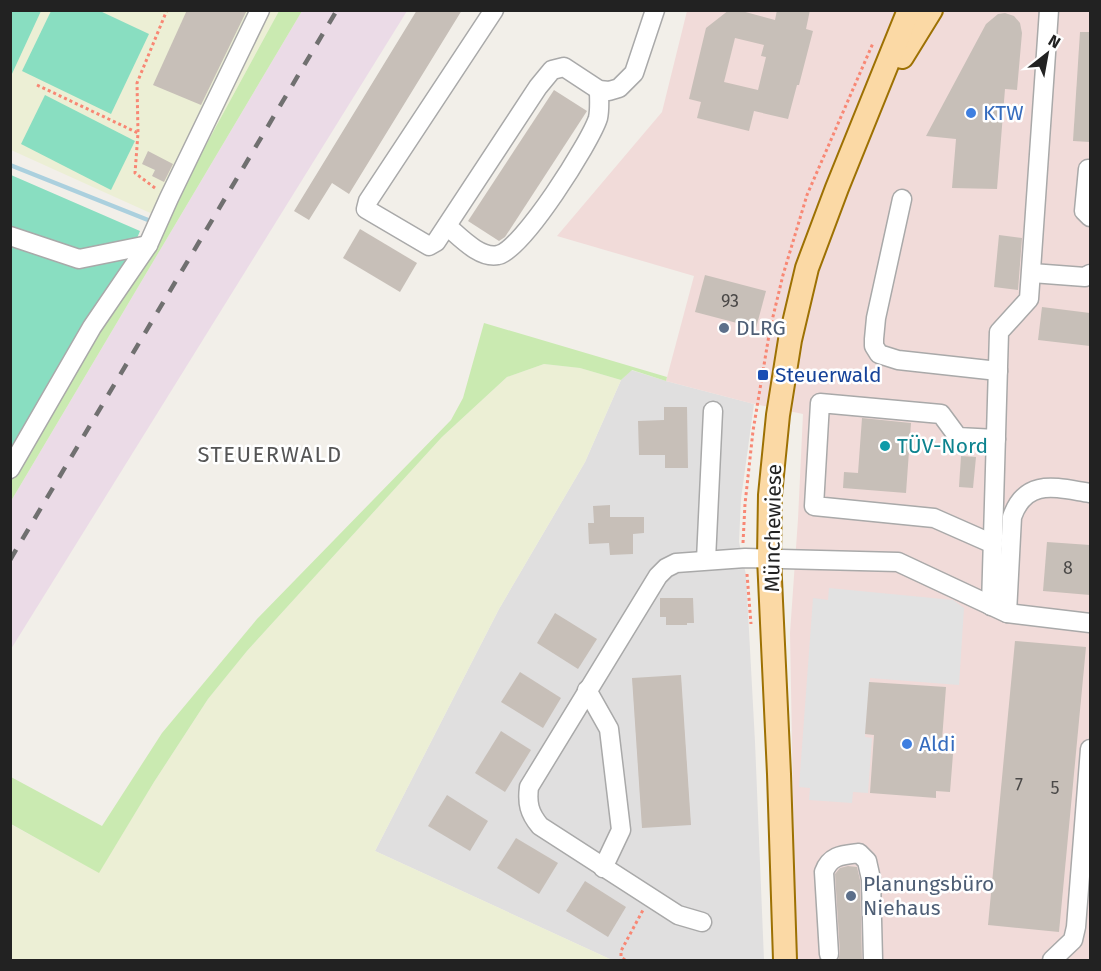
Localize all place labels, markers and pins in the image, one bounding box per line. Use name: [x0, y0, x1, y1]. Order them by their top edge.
place label: KTW: [983, 100, 1024, 126]
marker: KTW: [964, 106, 978, 120]
place label: DLRG: [736, 315, 786, 341]
marker: DLRG: [717, 321, 731, 335]
place label: Steuerwald: [775, 362, 882, 388]
marker: Steuerwald: [756, 368, 770, 382]
place label: TÜV-Nord: [897, 433, 988, 459]
marker: TÜV-Nord: [878, 439, 892, 453]
place label: Aldi: [919, 731, 956, 757]
marker: Aldi: [900, 737, 914, 751]
place label: Planungsbüro Niehaus: [863, 871, 994, 921]
marker: Planungsbüro Niehaus: [844, 889, 858, 903]

